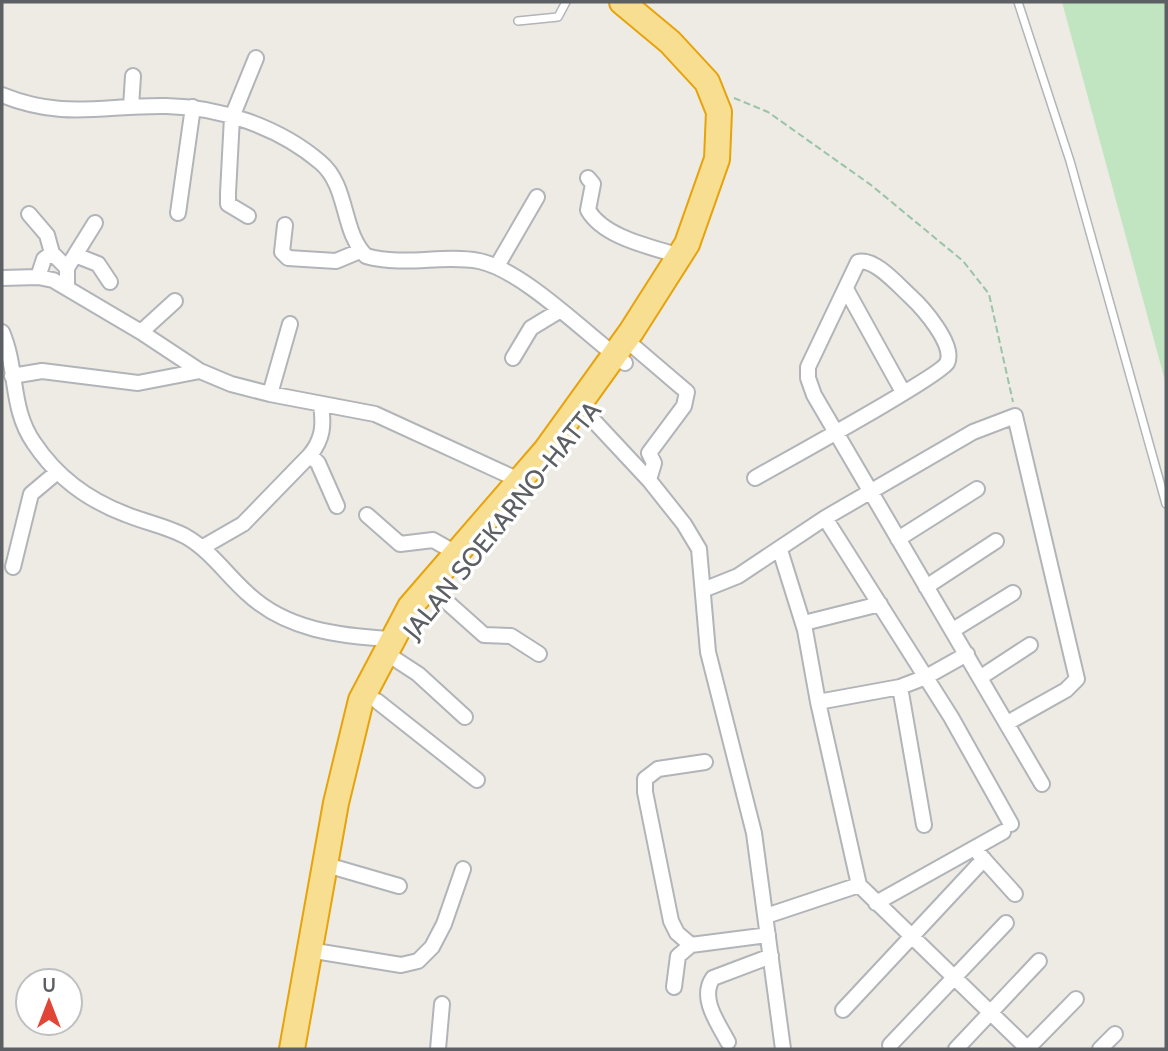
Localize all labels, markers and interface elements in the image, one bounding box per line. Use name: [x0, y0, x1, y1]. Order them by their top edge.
street label: JALAN SOEKARNO-HATTA: [396, 395, 608, 646]
north arrow: [14, 967, 84, 1037]
text: U: [42, 974, 56, 997]

